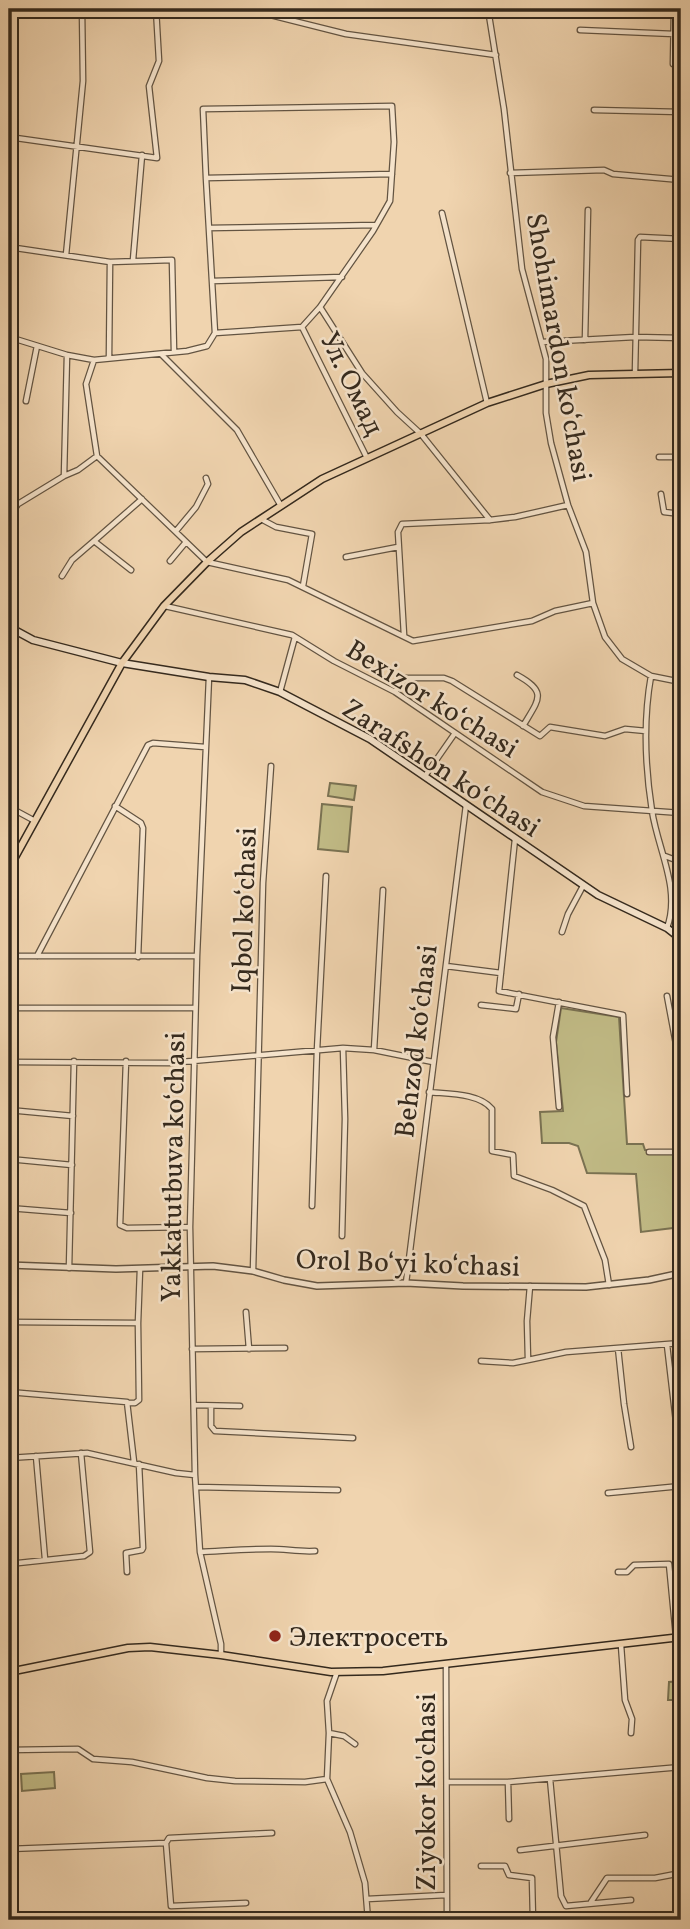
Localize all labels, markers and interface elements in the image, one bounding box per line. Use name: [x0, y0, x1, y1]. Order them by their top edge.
street label: Shohimardon koʻchasi: [515, 210, 600, 485]
street label: Ул. Омад: [309, 326, 393, 443]
street label: Bexizor koʻchasi: [338, 631, 525, 769]
street label: Zarafshon koʻchasi: [334, 690, 548, 848]
street label: Iqbol koʻchasi: [223, 826, 268, 994]
street label: Behzod koʻchasi: [386, 942, 449, 1140]
street label: Yakkatutbuva koʻchasi: [153, 1031, 196, 1303]
street label: Orol Boʻyi koʻchasi: [295, 1241, 521, 1288]
place label: Электросеть: [289, 1619, 448, 1658]
marker: Электросеть: [267, 1628, 283, 1644]
street label: Ziyokor ko'chasi: [408, 1693, 447, 1891]

